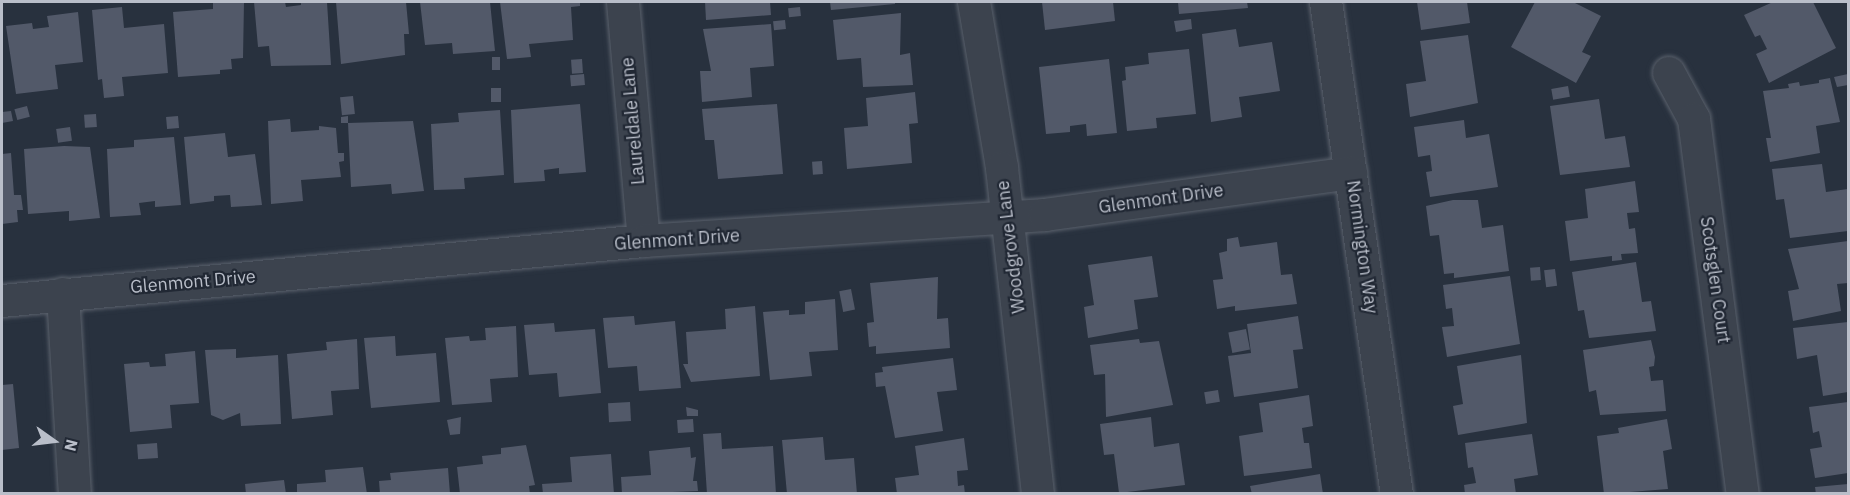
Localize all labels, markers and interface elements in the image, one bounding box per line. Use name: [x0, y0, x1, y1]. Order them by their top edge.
street label: Laureldale Lane: [617, 56, 649, 186]
street label: Woodgrove Lane: [992, 179, 1030, 315]
street label: Normington Way: [1342, 179, 1382, 315]
street label: Glenmont Drive: [1097, 180, 1225, 218]
street label: Scotsglen Court: [1695, 215, 1735, 345]
street label: Glenmont Drive: [613, 225, 741, 255]
street label: Glenmont Drive: [129, 266, 257, 298]
north arrow: [24, 411, 84, 471]
text: N: [60, 437, 83, 453]

